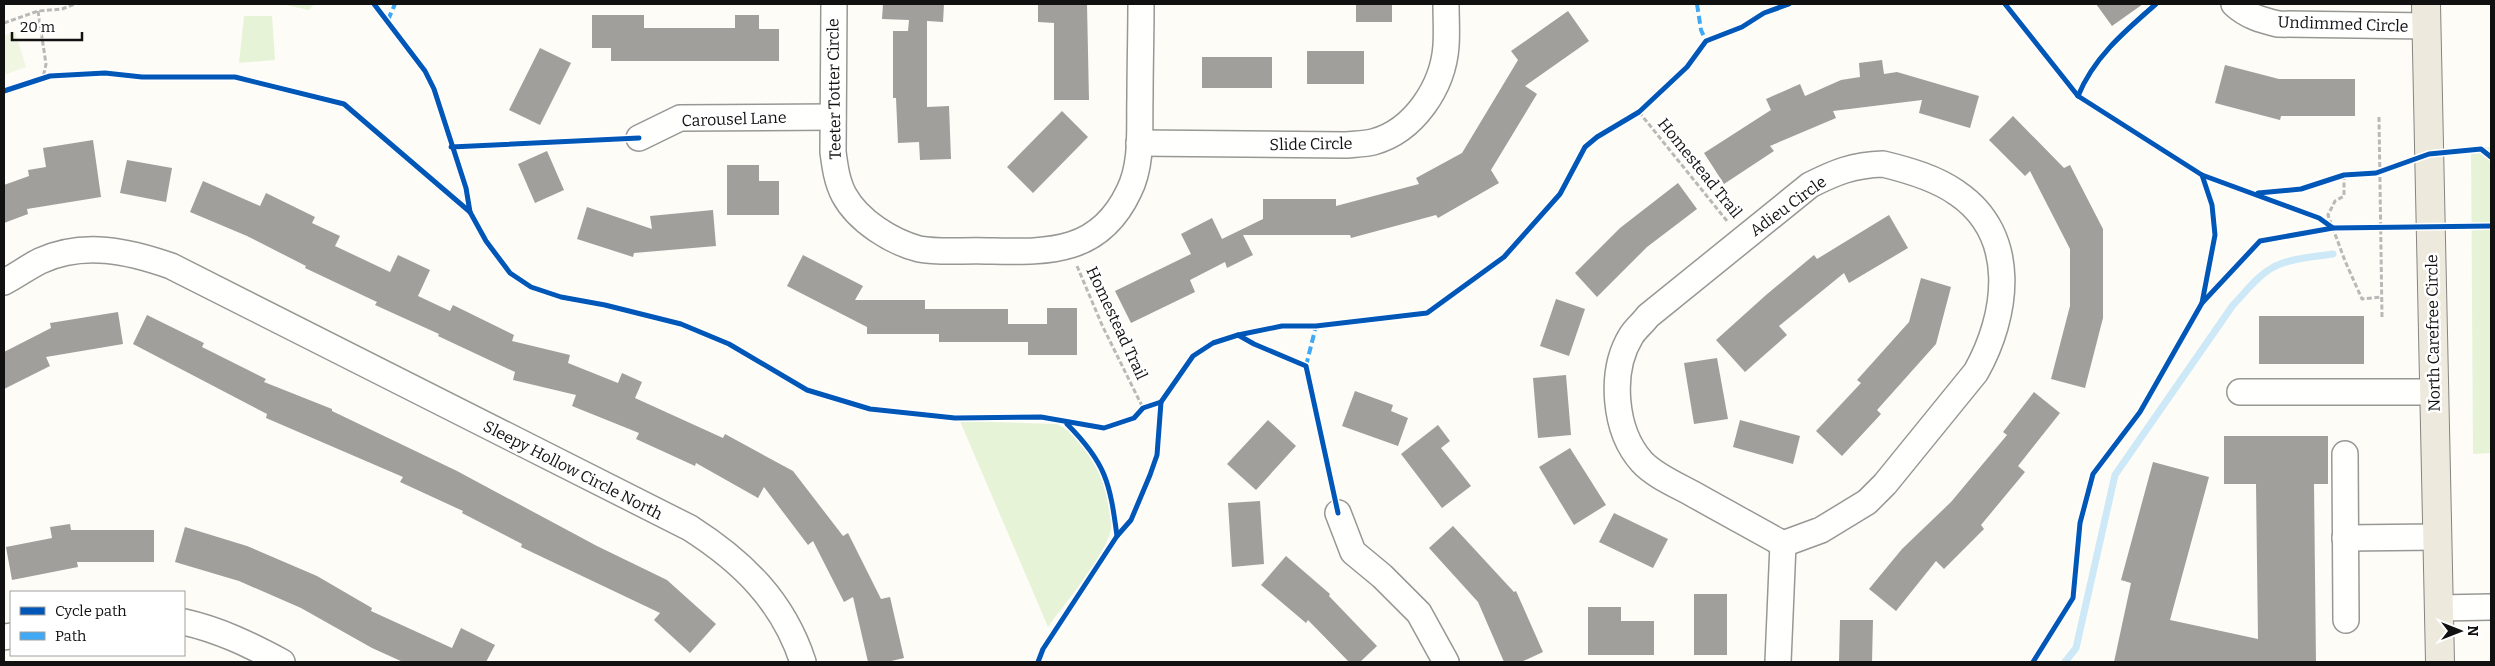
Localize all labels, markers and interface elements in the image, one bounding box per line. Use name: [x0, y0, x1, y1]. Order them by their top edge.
scale bar: [12, 10, 82, 42]
street label: Undimmed Circle: [2277, 12, 2409, 36]
text: 20 m: [20, 18, 56, 36]
street label: Teeter Totter Circle: [823, 18, 845, 160]
street label: Carousel Lane: [681, 108, 787, 130]
street label: Homestead Trail: [1654, 114, 1746, 222]
street label: Slide Circle: [1269, 134, 1353, 154]
street label: Adieu Circle: [1746, 172, 1830, 240]
street label: North Carefree Circle: [2422, 254, 2444, 412]
street label: Homestead Trail: [1082, 263, 1152, 383]
street label: Sleepy Hollow Circle North: [480, 416, 666, 524]
legend: [10, 591, 185, 656]
text: Cycle path: [55, 602, 127, 620]
north arrow: [2435, 606, 2485, 656]
text: N: [2464, 626, 2481, 637]
text: Path: [55, 627, 87, 645]

